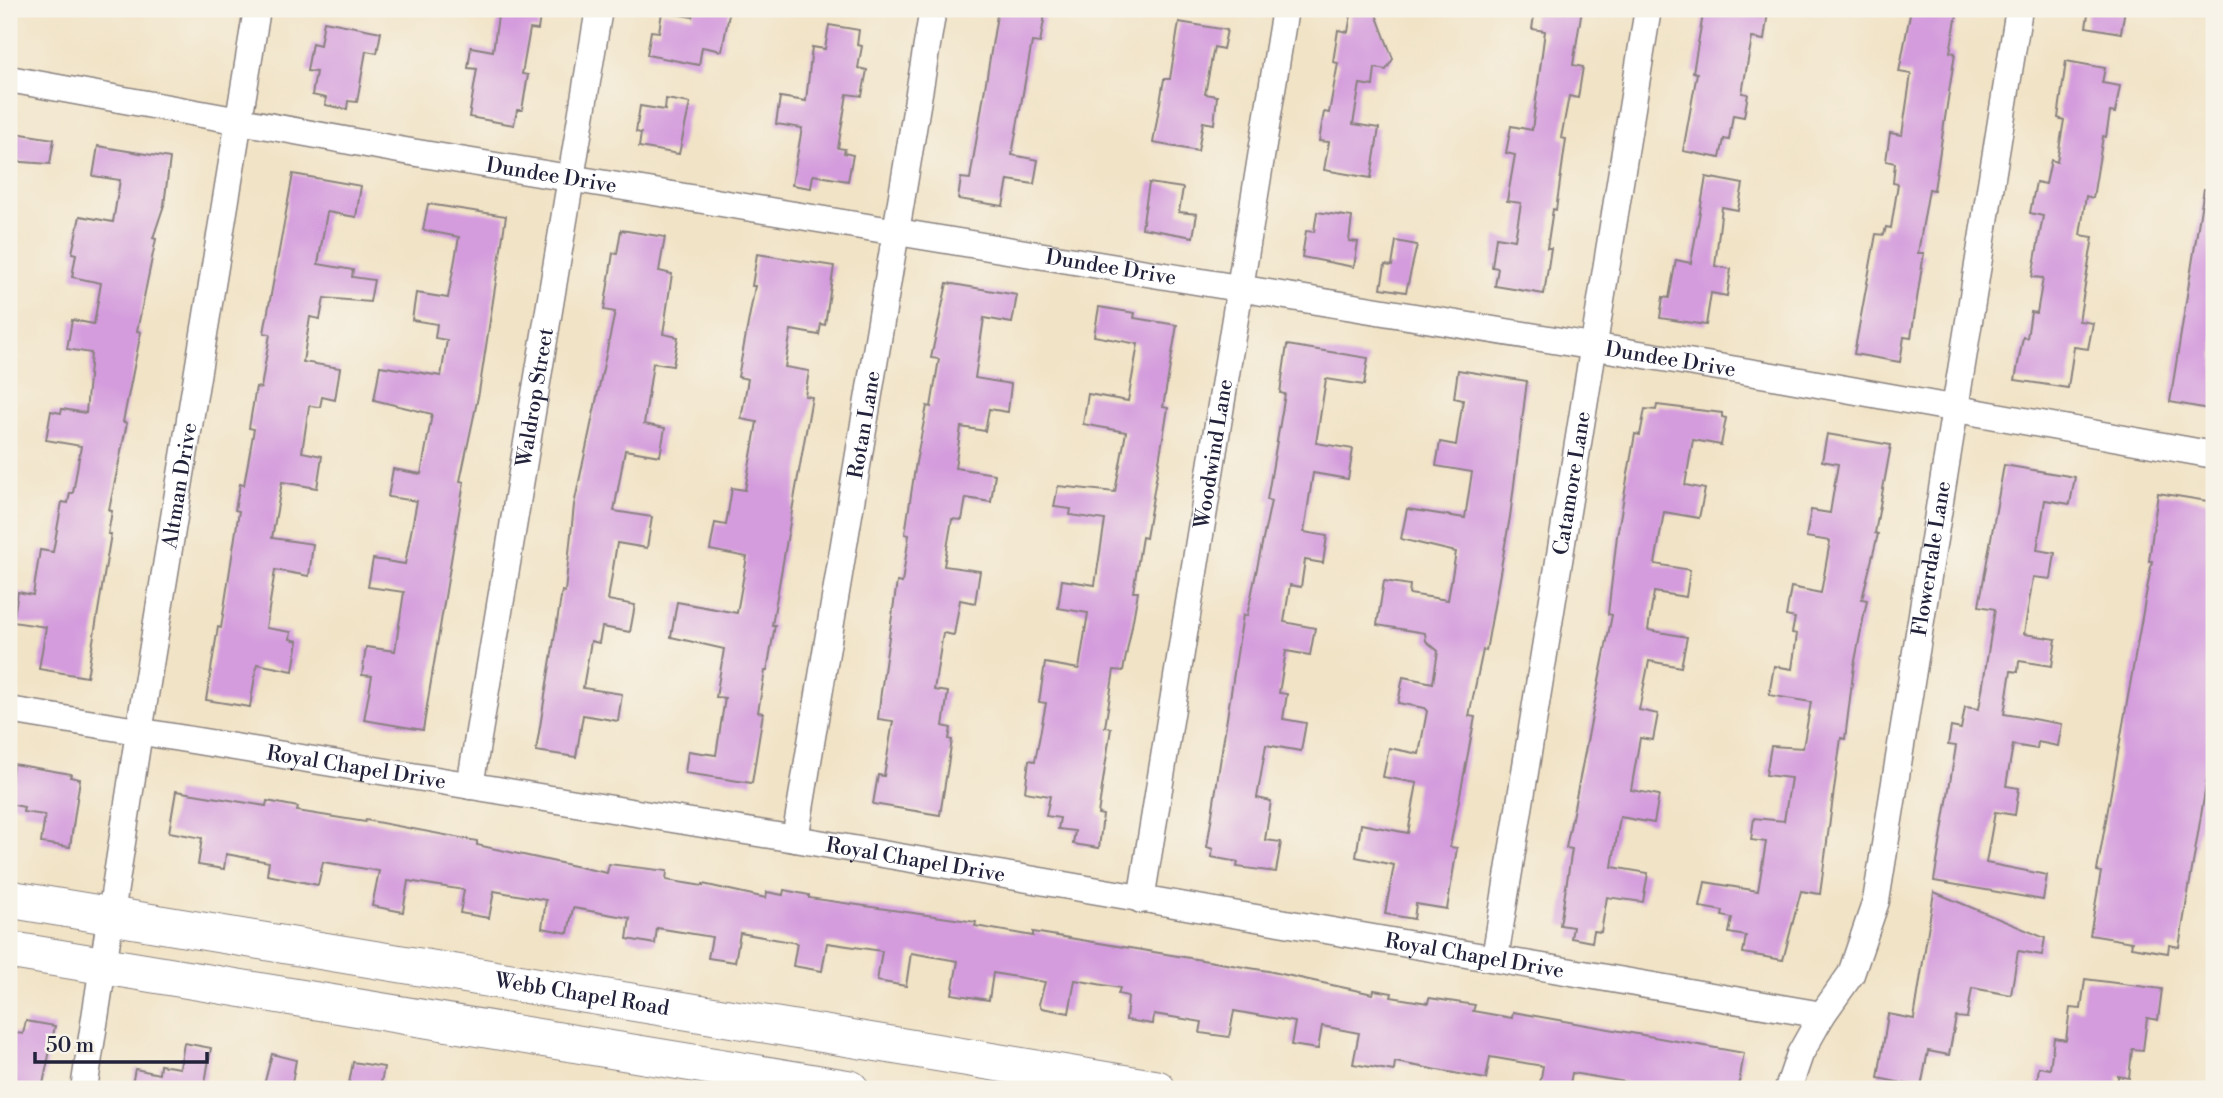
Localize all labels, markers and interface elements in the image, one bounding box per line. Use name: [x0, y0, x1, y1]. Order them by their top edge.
street label: Dundee Drive: [484, 153, 619, 200]
street label: Dundee Drive: [1044, 245, 1178, 292]
street label: Waldrop Street: [511, 325, 560, 470]
street label: Dundee Drive: [1603, 337, 1737, 384]
street label: Rotan Lane: [843, 369, 887, 481]
street label: Woodwind Lane: [1189, 377, 1239, 532]
street label: Catamore Lane: [1548, 410, 1597, 557]
street label: Altman Drive: [157, 421, 203, 552]
street label: Flowerdale Lane: [1907, 479, 1957, 638]
street label: Royal Chapel Drive: [265, 740, 448, 796]
street label: Royal Chapel Drive: [824, 833, 1007, 889]
street label: Royal Chapel Drive: [1383, 928, 1566, 985]
street label: Webb Chapel Road: [492, 967, 671, 1022]
scale bar: [35, 1021, 206, 1065]
text: 50 m: [46, 1033, 94, 1059]

